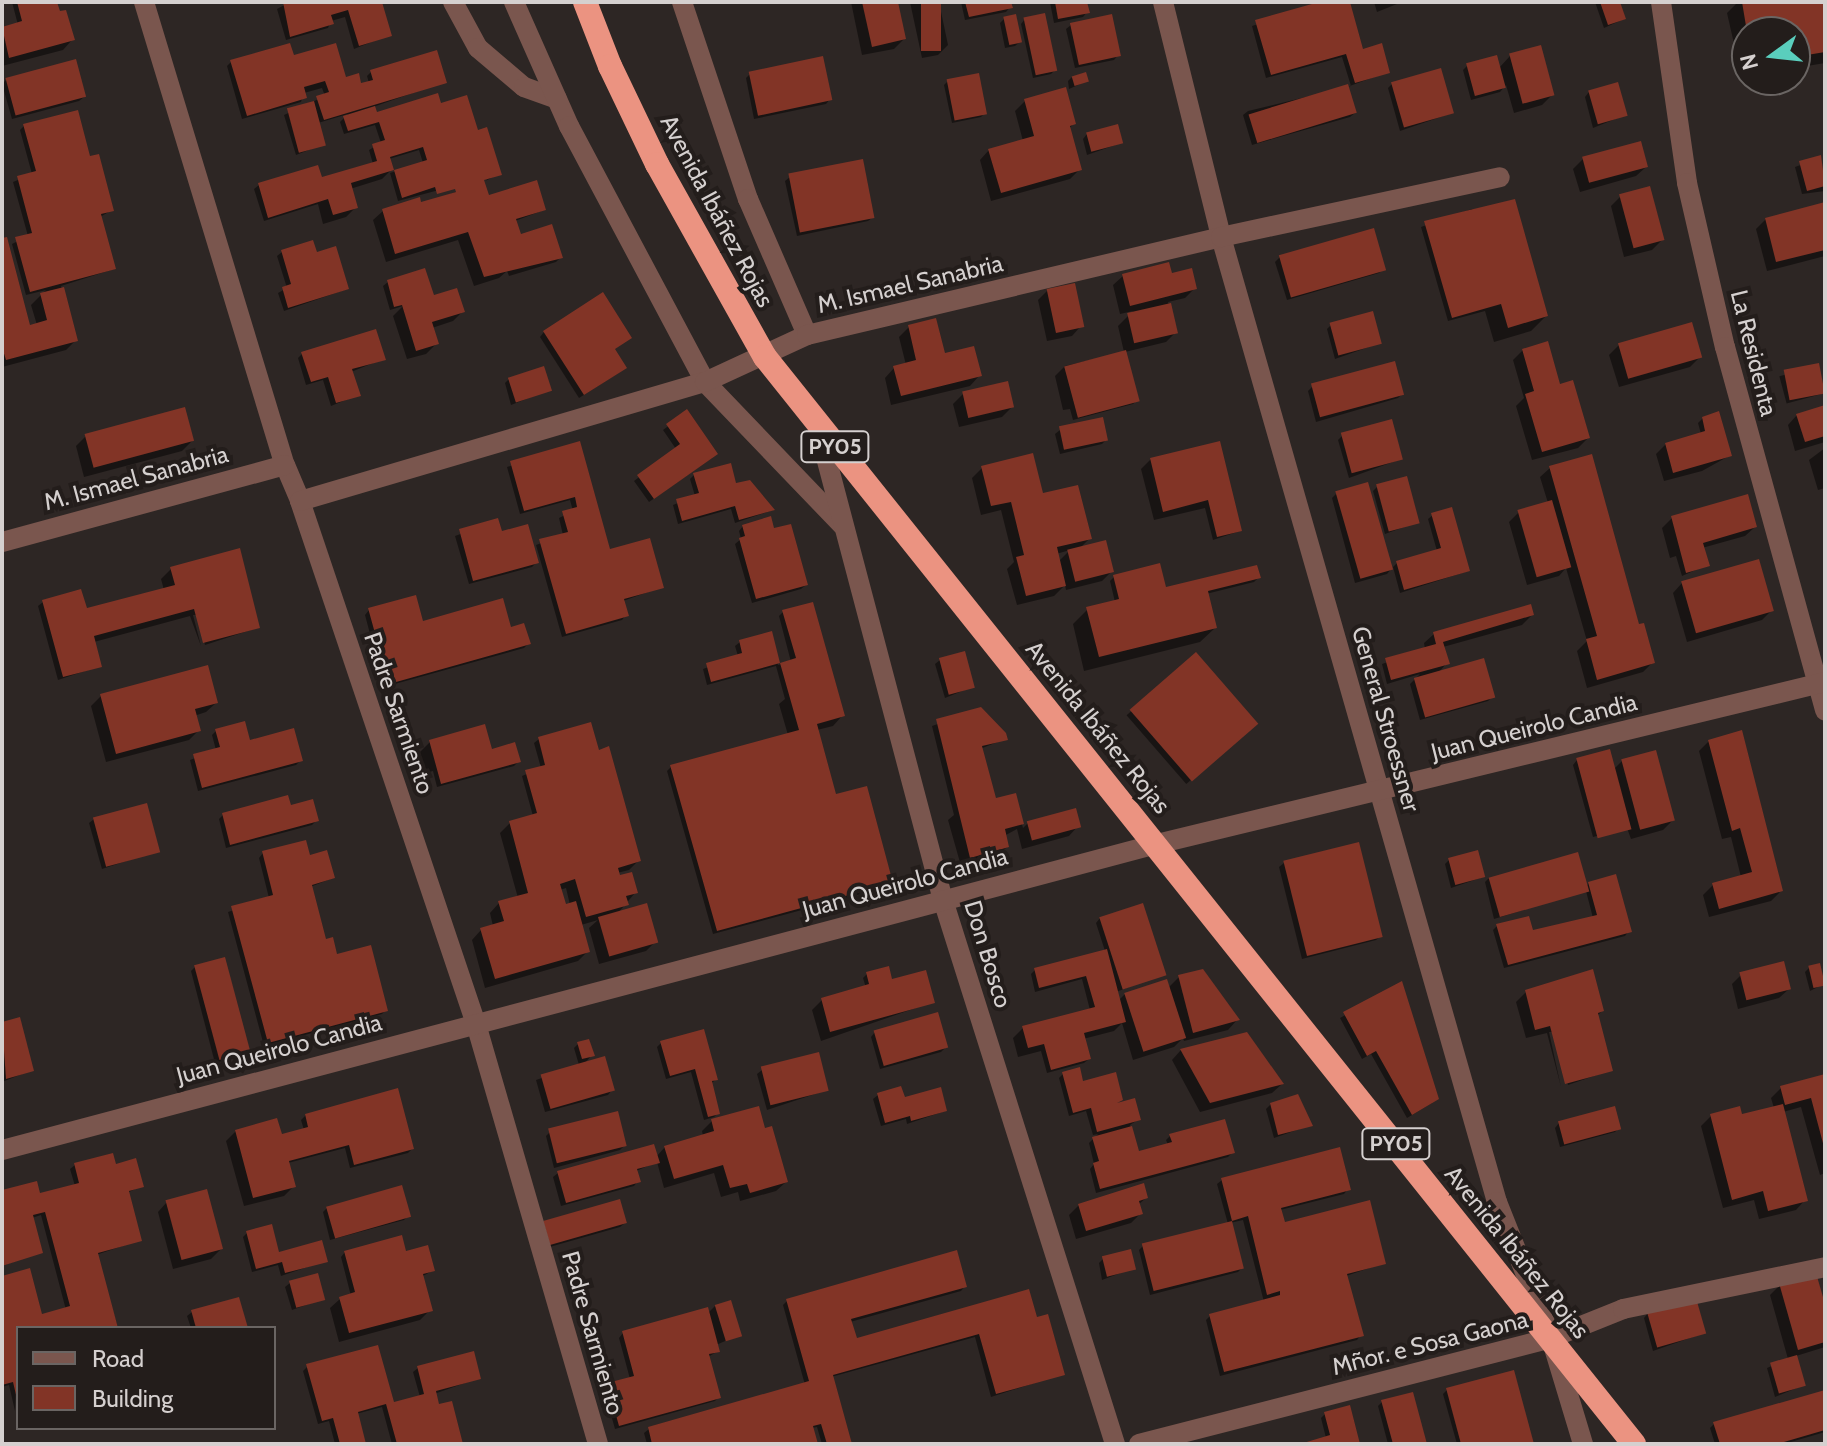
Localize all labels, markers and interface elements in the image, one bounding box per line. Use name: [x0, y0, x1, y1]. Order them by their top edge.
north arrow: [1731, 16, 1811, 96]
text: N: [1734, 51, 1764, 73]
street label: Avenida Ibáñez Rojas: [654, 110, 780, 312]
street label: M. Ismael Sanabria: [814, 249, 1006, 319]
street label: La Residenta: [1724, 287, 1784, 419]
road number: PY05: [799, 429, 871, 465]
street label: M. Ismael Sanabria: [41, 440, 231, 516]
street label: General Stroessner: [1346, 623, 1426, 815]
street label: Padre Sarmiento: [358, 628, 440, 798]
street label: Avenida Ibáñez Rojas: [1020, 635, 1176, 819]
street label: Juan Queirolo Candia: [1428, 687, 1640, 767]
street label: Juan Queirolo Candia: [799, 842, 1011, 924]
street label: Don Bosco: [958, 897, 1018, 1011]
street label: Juan Queirolo Candia: [173, 1008, 385, 1090]
road number: PY05: [1360, 1126, 1432, 1162]
street label: Avenida Ibáñez Rojas: [1439, 1160, 1595, 1344]
street label: Padre Sarmiento: [556, 1248, 630, 1418]
street label: Mñor. e Sosa Gaona: [1329, 1305, 1531, 1381]
legend: [16, 1326, 276, 1430]
text: Road: [92, 1344, 144, 1373]
text: Building: [92, 1384, 173, 1413]

